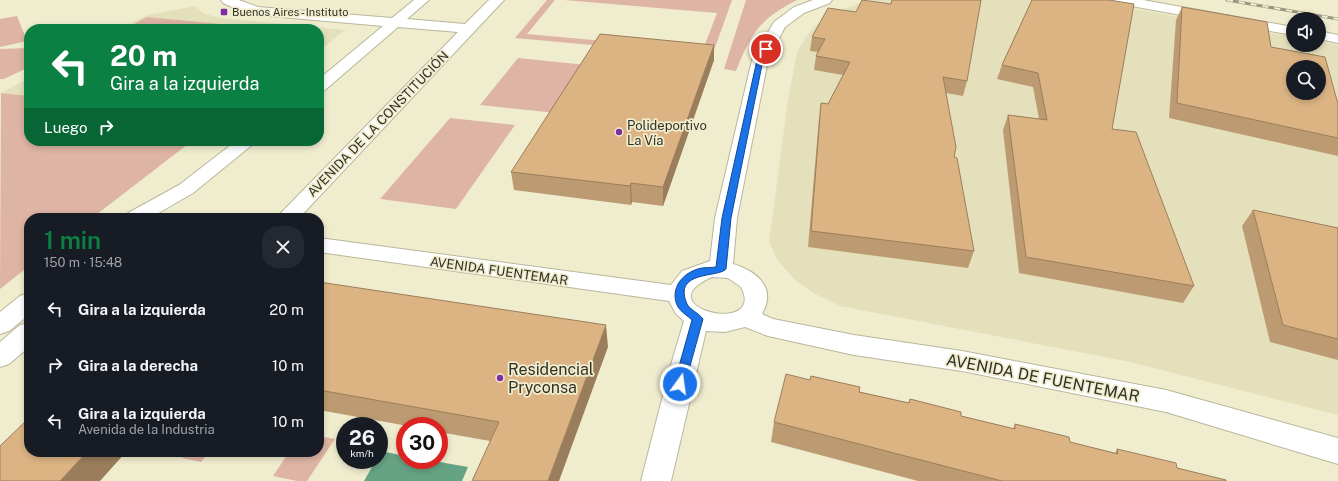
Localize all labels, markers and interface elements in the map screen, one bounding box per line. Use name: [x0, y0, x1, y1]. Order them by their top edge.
place label: Buenos Aires - Instituto: [232, 6, 349, 18]
marker: Buenos Aires - Instituto: [219, 7, 229, 17]
map controls: [1286, 12, 1326, 100]
button: sound: [1286, 12, 1326, 52]
pin: [749, 32, 783, 66]
icon: arrive: [755, 38, 777, 60]
text: 20 m: [110, 39, 177, 72]
icon: left: [44, 40, 96, 92]
street label: AVENIDA DE LA CONSTITUCIÓN: [304, 47, 452, 200]
button: search: [1286, 60, 1326, 100]
text: Gira a la izquierda: [110, 73, 259, 94]
icon: right: [95, 116, 117, 138]
place label: Polideportivo La Vía: [627, 118, 707, 148]
text: Luego: [44, 119, 87, 136]
marker: Polideportivo La Vía: [614, 127, 624, 137]
text: 1 min: [44, 226, 101, 254]
button: close: [262, 226, 304, 268]
street label: AVENIDA FUENTEMAR: [429, 254, 569, 288]
text: 150 m · 15:48: [44, 255, 122, 270]
icon: left: [44, 298, 66, 320]
text: Gira a la izquierda: [78, 301, 206, 318]
text: 20 m: [269, 301, 304, 318]
street label: AVENIDA DE FUENTEMAR: [945, 350, 1141, 406]
icon: right: [44, 354, 66, 376]
text: Gira a la derecha: [78, 357, 198, 374]
text: 10 m: [272, 357, 304, 374]
place label: Residencial Pryconsa: [508, 360, 594, 397]
position arrow: [659, 363, 701, 405]
marker: Residencial Pryconsa: [495, 373, 505, 383]
text: Gira a la izquierda: [78, 405, 206, 422]
icon: left: [44, 410, 66, 432]
text: 10 m: [272, 413, 304, 430]
speed limit sign: 30: [396, 417, 448, 469]
text: Avenida de la Industria: [78, 422, 215, 437]
text: 26: [349, 426, 375, 450]
text: km/h: [350, 447, 374, 459]

